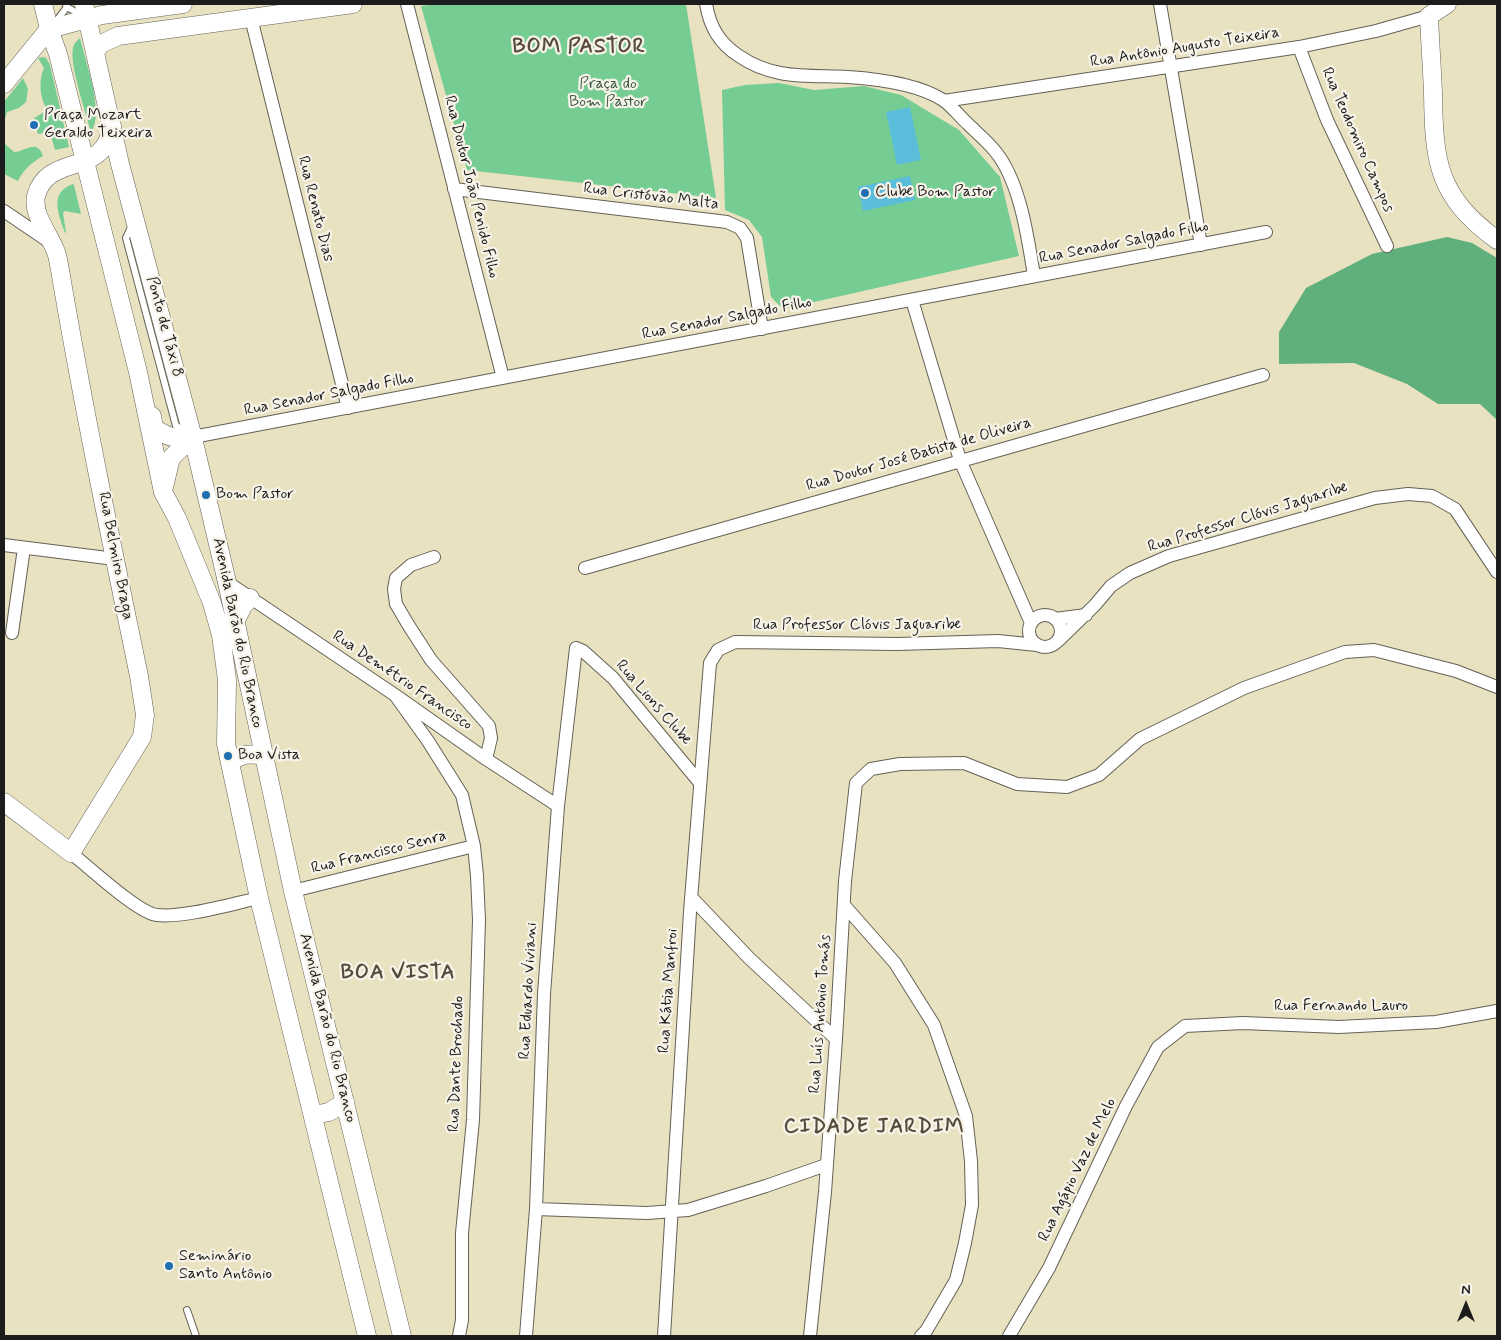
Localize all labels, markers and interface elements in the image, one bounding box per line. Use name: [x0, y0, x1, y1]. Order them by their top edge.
street label: Rua Antônio Augusto Teixeira: [1089, 24, 1281, 72]
district label: BOM PASTOR: [509, 35, 649, 61]
street label: Rua Teodomiro Campos: [1316, 65, 1398, 215]
park label: Praça do Bom Pastor: [569, 75, 647, 113]
street label: Rua Doutor João Penido Filho: [439, 94, 503, 280]
place label: Praça Mozart Geraldo Teixeira: [44, 106, 153, 144]
marker: Praça Mozart Geraldo Teixeira: [28, 119, 40, 131]
street label: Rua Renato Dias: [293, 154, 337, 264]
street label: Rua Cristóvão Malta: [582, 179, 720, 215]
place label: Clube Bom Pastor: [875, 183, 995, 203]
marker: Clube Bom Pastor: [859, 187, 871, 199]
street label: Rua Senador Salgado Filho: [1038, 217, 1210, 269]
street label: Ponto de Táxi 8: [141, 275, 187, 379]
street label: Rua Senador Salgado Filho: [641, 293, 813, 345]
street label: Rua Senador Salgado Filho: [243, 369, 415, 421]
street label: Rua Doutor José Batista de Oliveira: [804, 414, 1034, 496]
street label: Rua Professor Clóvis Jaguaribe: [1146, 478, 1350, 558]
place label: Bom Pastor: [216, 485, 294, 505]
marker: Bom Pastor: [200, 489, 212, 501]
street label: Rua Belmiro Braga: [93, 490, 137, 622]
street label: Avenida Barão do Rio Branco: [207, 536, 267, 730]
street label: Rua Professor Clóvis Jaguaribe: [753, 616, 961, 636]
street label: Rua Demétrio Francisco: [328, 627, 476, 735]
street label: Rua Lions Clube: [611, 657, 695, 749]
place label: Boa Vista: [238, 746, 300, 766]
marker: Boa Vista: [222, 750, 234, 762]
street label: Rua Francisco Senra: [309, 827, 449, 879]
street label: Rua Eduardo Viviani: [516, 922, 542, 1060]
street label: Rua Kátia Manfroi: [655, 928, 683, 1054]
street label: Avenida Barão do Rio Branco: [294, 931, 360, 1125]
street label: Rua Luís Antônio Tomás: [806, 934, 836, 1094]
district label: BOA VISTA: [339, 961, 457, 987]
street label: Rua Dante Brochado: [445, 995, 469, 1133]
street label: Rua Fernando Lauro: [1274, 997, 1408, 1017]
street label: Rua Agápio Vaz de Melo: [1035, 1095, 1121, 1245]
district label: CIDADE JARDIM: [781, 1115, 967, 1141]
place label: Seminário Santo Antônio: [179, 1247, 272, 1285]
marker: Seminário Santo Antônio: [163, 1260, 175, 1272]
north arrow: [1441, 1280, 1491, 1330]
text: N: [1461, 1281, 1471, 1299]

